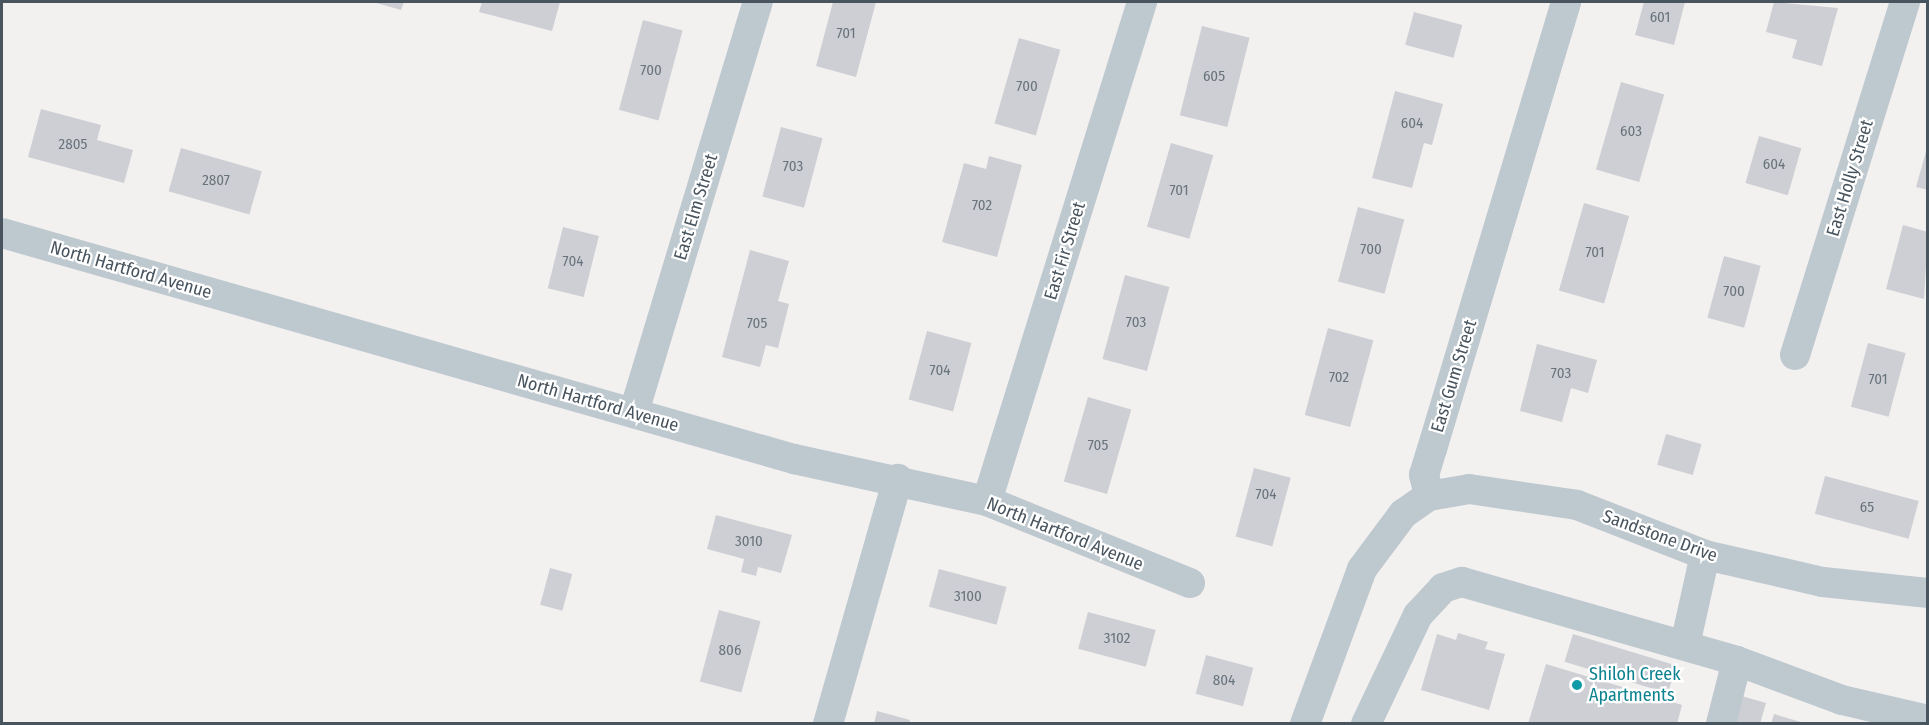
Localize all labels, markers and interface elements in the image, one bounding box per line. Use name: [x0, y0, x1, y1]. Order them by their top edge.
house number: 601: [1650, 9, 1670, 27]
house number: 701: [836, 25, 856, 43]
house number: 700: [640, 62, 662, 80]
house number: 605: [1203, 68, 1225, 86]
house number: 700: [1016, 78, 1038, 96]
house number: 604: [1401, 115, 1423, 133]
street label: East Holly Street: [1822, 117, 1878, 239]
house number: 603: [1620, 123, 1642, 141]
house number: 2805: [59, 136, 87, 154]
street label: East Elm Street: [670, 151, 722, 263]
house number: 604: [1763, 156, 1785, 174]
house number: 703: [783, 158, 803, 176]
house number: 2807: [202, 172, 230, 190]
house number: 701: [1169, 182, 1189, 200]
house number: 702: [972, 197, 992, 215]
street label: East Fir Street: [1040, 199, 1090, 303]
street label: North Hartford Avenue: [48, 237, 214, 303]
house number: 700: [1360, 241, 1382, 259]
house number: 701: [1585, 244, 1605, 262]
house number: 704: [563, 253, 583, 271]
house number: 700: [1723, 283, 1745, 301]
house number: 703: [1126, 314, 1146, 332]
house number: 705: [747, 315, 767, 333]
street label: East Gum Street: [1427, 317, 1481, 435]
house number: 704: [930, 362, 950, 380]
house number: 703: [1551, 365, 1571, 383]
house number: 702: [1329, 369, 1349, 387]
street label: North Hartford Avenue: [515, 370, 681, 436]
house number: 701: [1868, 371, 1888, 389]
house number: 705: [1088, 437, 1108, 455]
house number: 704: [1256, 486, 1276, 504]
street label: North Hartford Avenue: [984, 493, 1146, 575]
house number: 65: [1860, 499, 1874, 517]
street label: Sandstone Drive: [1600, 505, 1720, 567]
house number: 3010: [735, 533, 763, 551]
house number: 3100: [954, 588, 982, 606]
house number: 3102: [1104, 630, 1130, 648]
house number: 806: [719, 642, 741, 660]
place label: Shiloh Creek Apartments: [1589, 664, 1681, 706]
house number: 804: [1213, 672, 1235, 690]
marker: Shiloh Creek Apartments: [1570, 678, 1584, 692]

